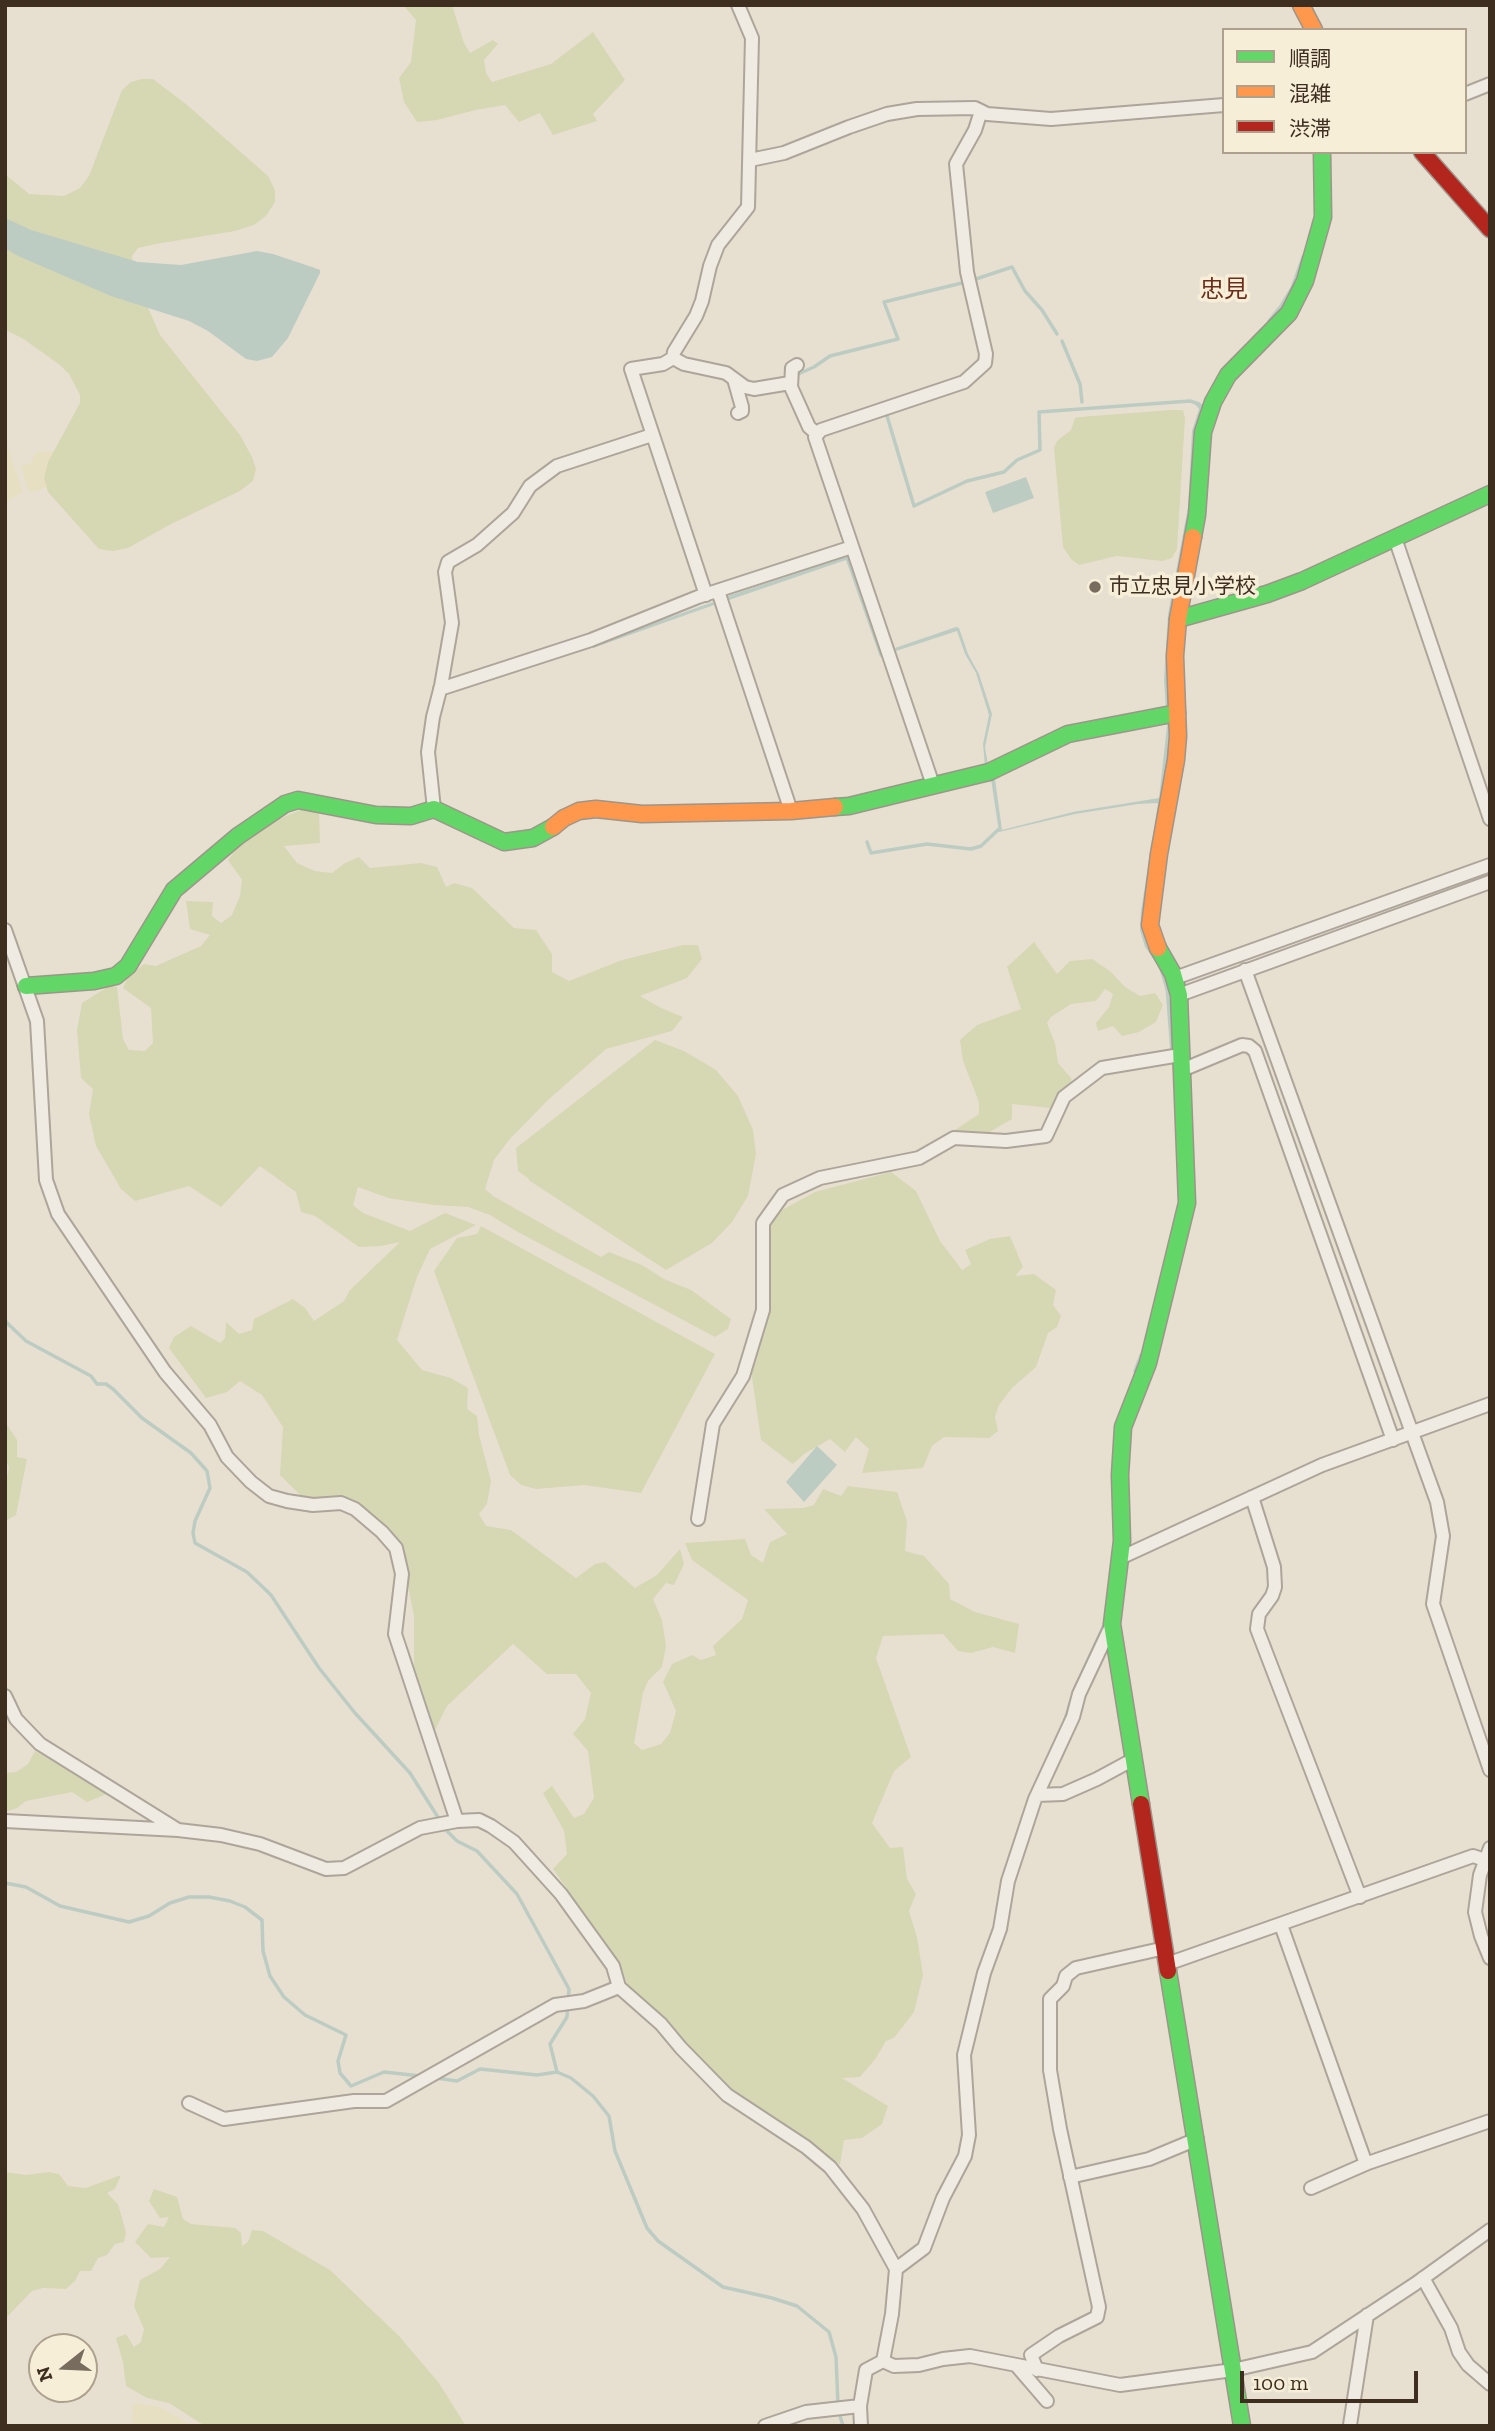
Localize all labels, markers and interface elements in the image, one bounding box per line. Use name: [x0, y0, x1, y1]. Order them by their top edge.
legend: [1222, 28, 1467, 154]
text: 順調: [1289, 46, 1331, 71]
text: 混雑: [1289, 81, 1331, 106]
text: 渋滞: [1289, 116, 1331, 141]
district label: 忠見: [1200, 276, 1248, 304]
place label: 市立忠見小学校: [1109, 574, 1256, 600]
marker: 市立忠見小学校: [1087, 579, 1103, 595]
north arrow: [28, 2333, 98, 2403]
scale bar: [1243, 2358, 1422, 2402]
text: N: [31, 2364, 58, 2384]
text: 100 m: [1253, 2370, 1308, 2395]

